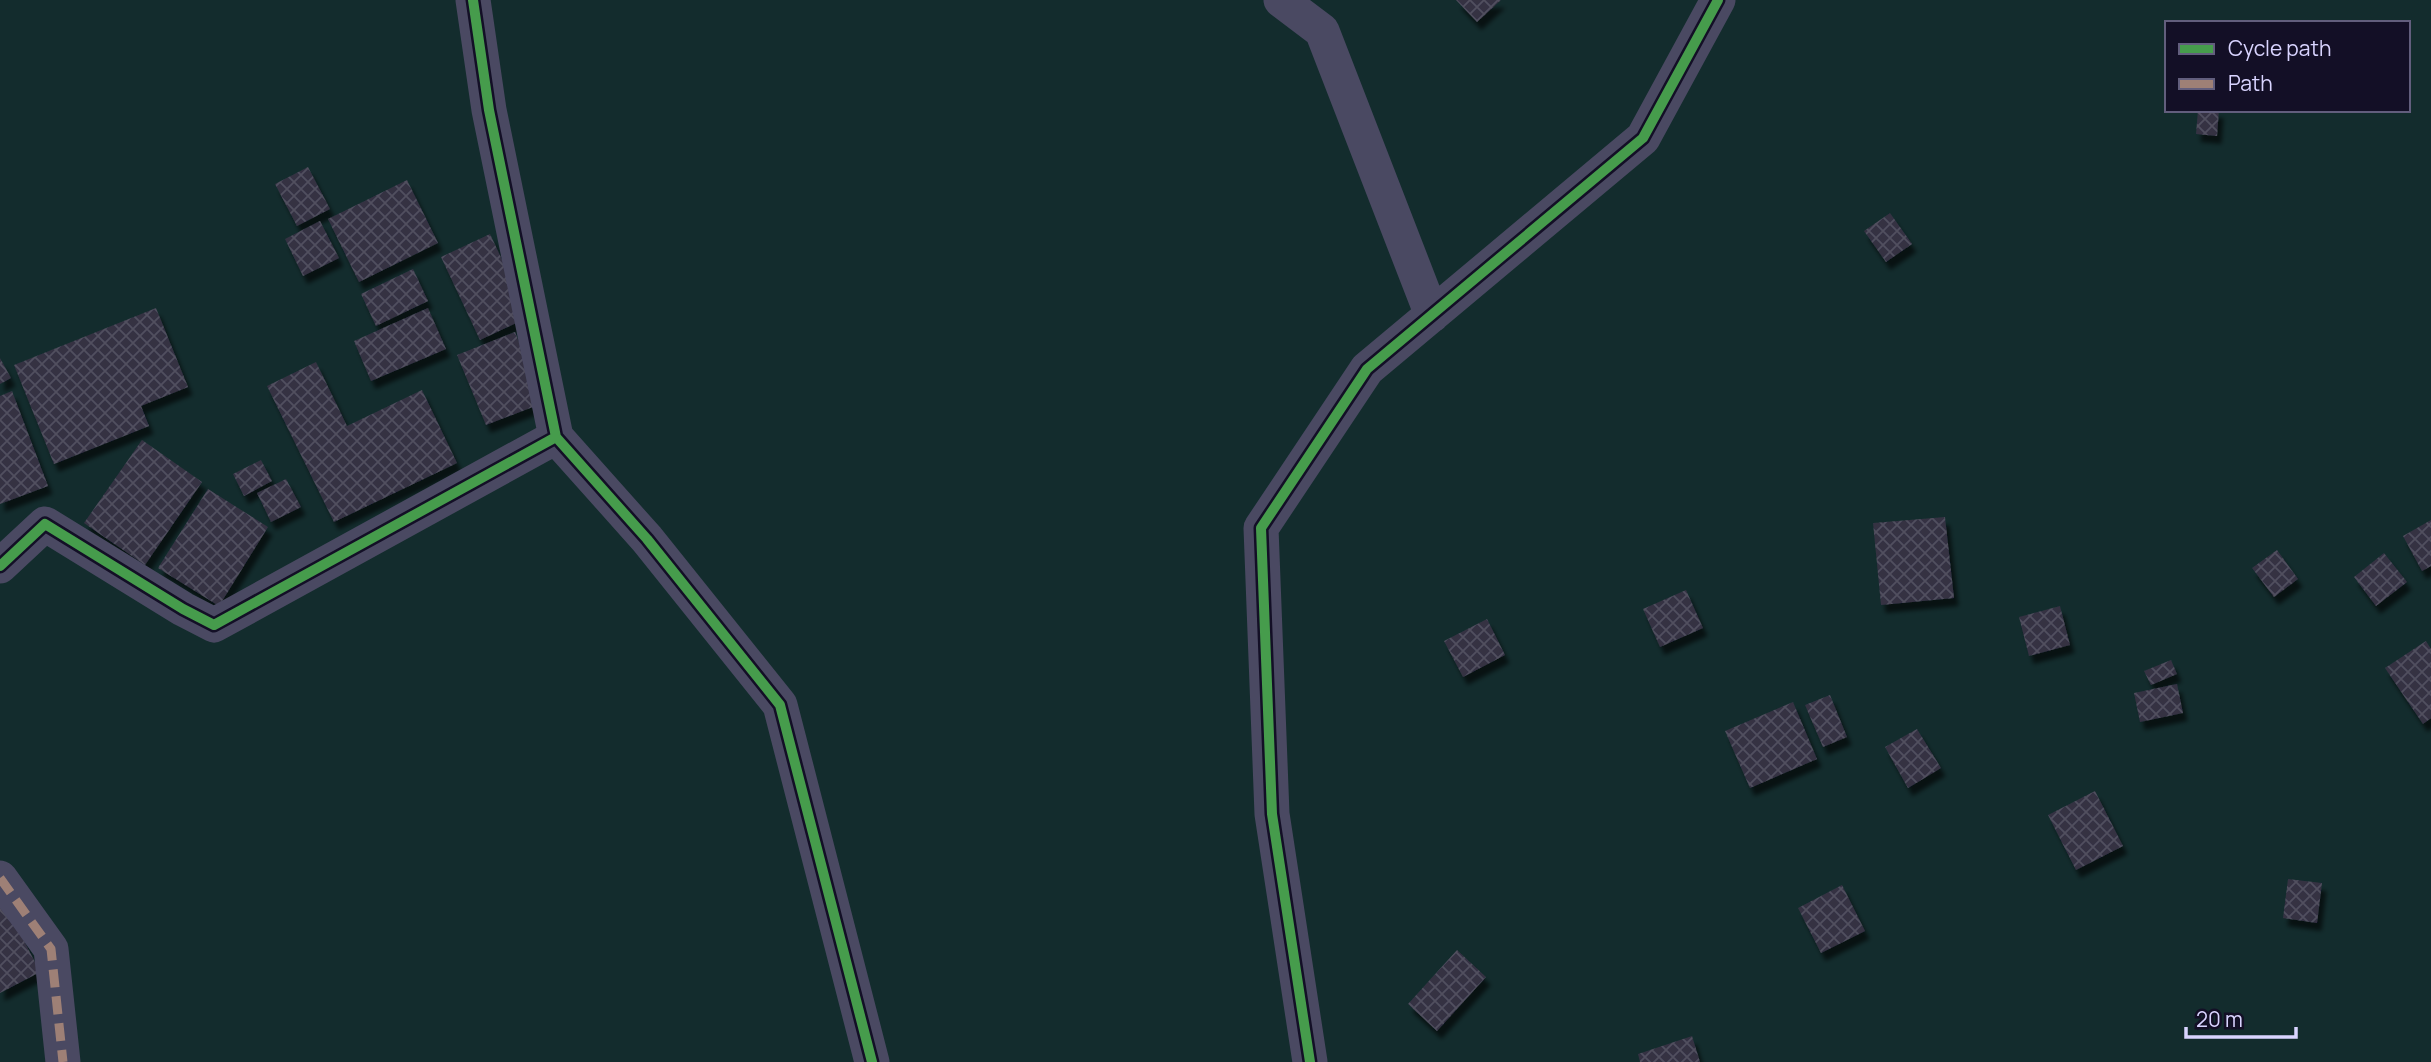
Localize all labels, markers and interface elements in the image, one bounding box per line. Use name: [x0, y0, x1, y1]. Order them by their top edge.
legend: [2165, 21, 2410, 112]
text: Cycle path: [2228, 34, 2331, 62]
text: Path: [2228, 69, 2273, 97]
scale bar: [2186, 996, 2296, 1040]
text: 20 m: [2196, 1005, 2243, 1033]

